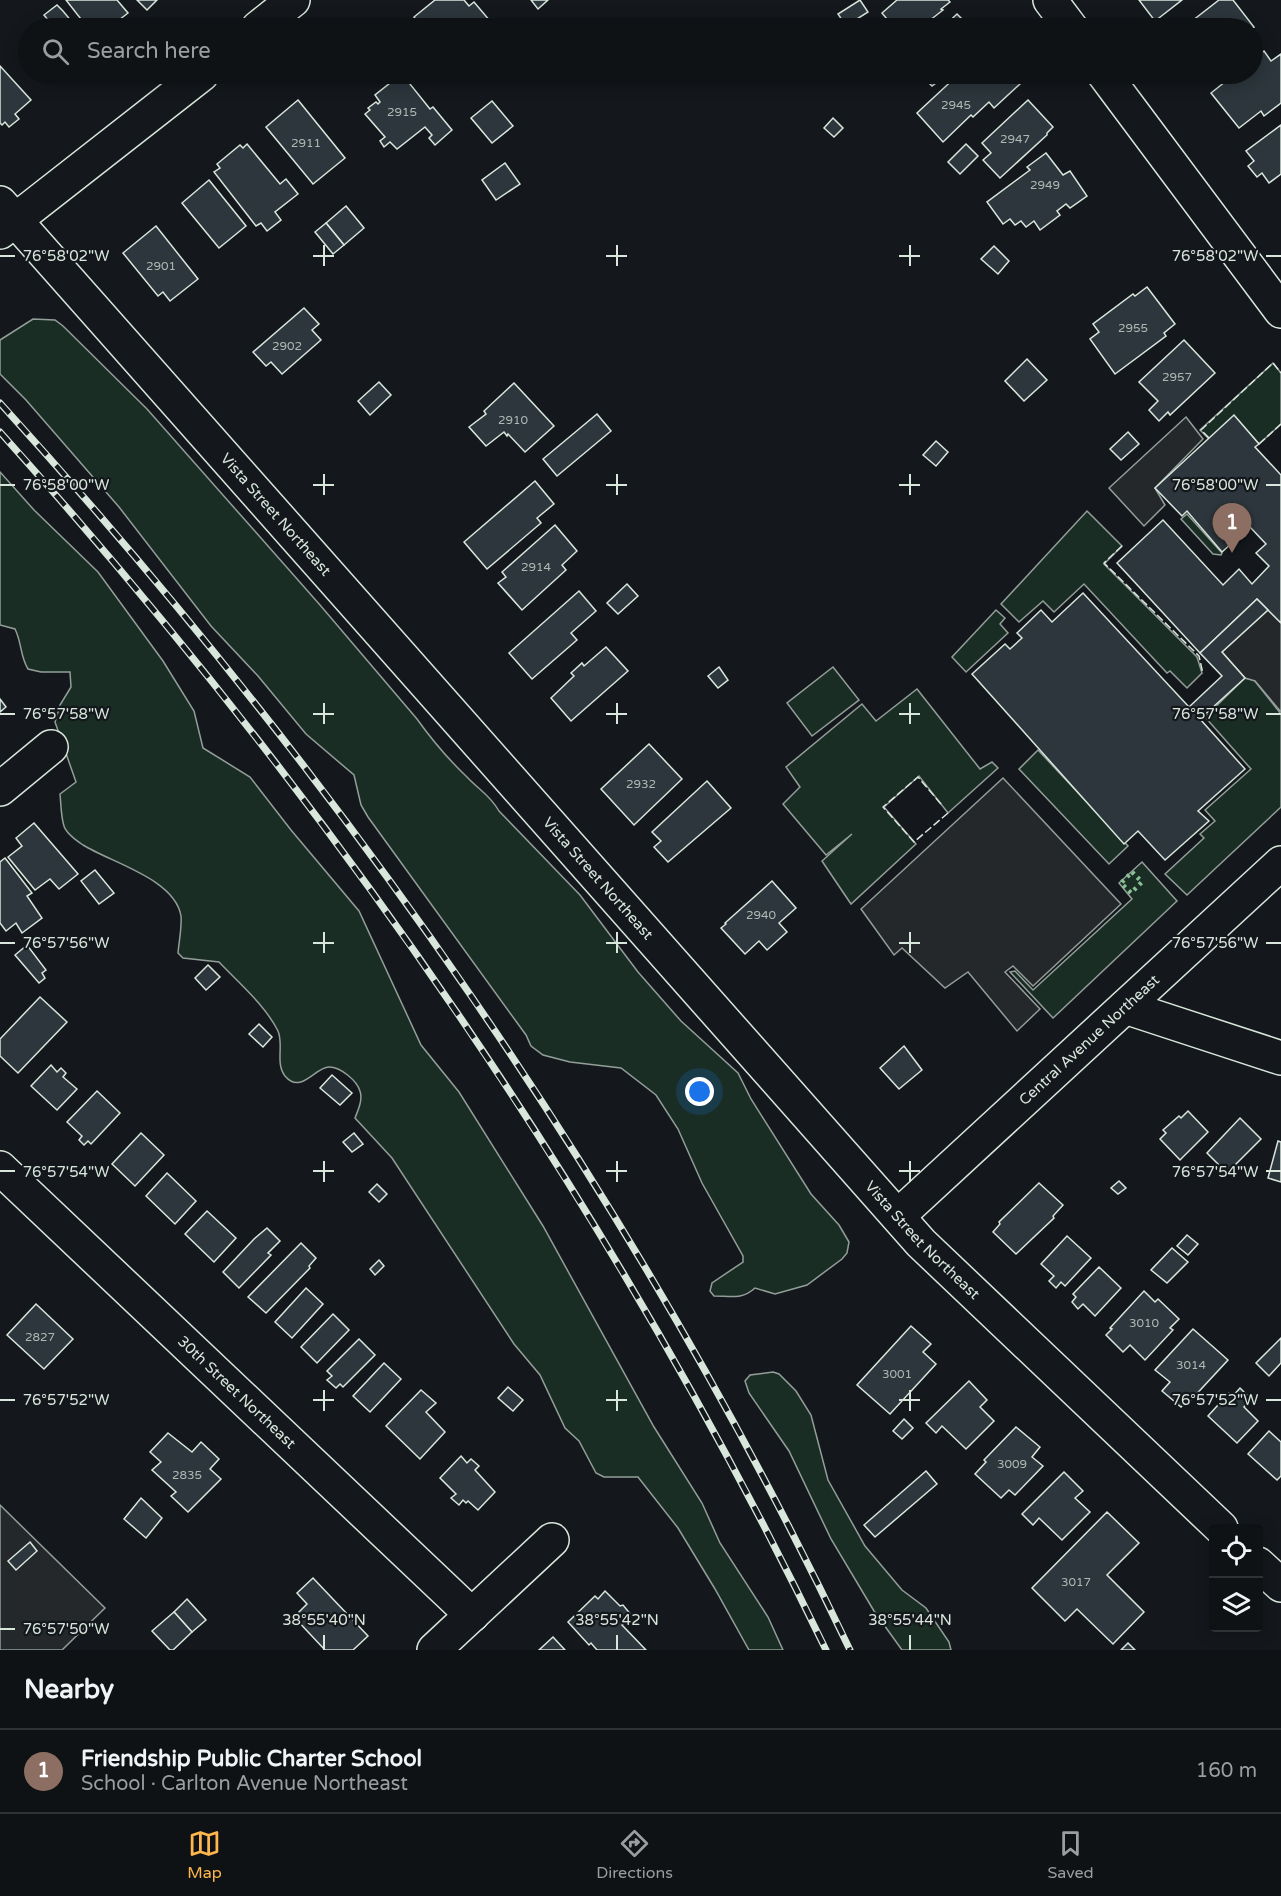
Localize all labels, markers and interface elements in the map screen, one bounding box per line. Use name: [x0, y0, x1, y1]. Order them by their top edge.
search box: [18, 18, 1263, 84]
icon: search: [39, 35, 72, 68]
text: Search here: [87, 38, 211, 64]
house number: 2945: [941, 98, 971, 112]
house number: 2915: [387, 105, 417, 119]
house number: 2947: [1000, 132, 1030, 146]
house number: 2911: [291, 136, 321, 150]
house number: 2949: [1030, 178, 1060, 192]
text: 76°58'02"W: [23, 247, 109, 265]
text: 76°58'02"W: [1172, 247, 1258, 265]
house number: 2901: [146, 259, 176, 273]
house number: 2955: [1118, 321, 1148, 335]
house number: 2902: [272, 339, 302, 353]
house number: 2957: [1162, 370, 1192, 384]
house number: 2910: [498, 413, 529, 427]
street label: Vista Street Northeast: [217, 450, 335, 580]
text: 76°58'00"W: [23, 476, 109, 494]
text: 76°58'00"W: [1172, 476, 1258, 494]
pin: 1: [1212, 504, 1252, 553]
house number: 2914: [521, 560, 552, 574]
text: 76°57'58"W: [23, 705, 109, 723]
text: 76°57'58"W: [1172, 705, 1258, 723]
house number: 2932: [626, 777, 656, 791]
street label: Vista Street Northeast: [539, 813, 657, 943]
house number: 2940: [746, 908, 777, 922]
text: 76°57'56"W: [23, 934, 109, 952]
text: 76°57'56"W: [1172, 934, 1258, 952]
street label: Central Avenue Northeast: [1015, 971, 1163, 1109]
your location: [685, 1077, 714, 1106]
text: 76°57'54"W: [23, 1163, 109, 1181]
text: 76°57'54"W: [1172, 1163, 1258, 1181]
street label: Vista Street Northeast: [861, 1177, 984, 1303]
house number: 3010: [1129, 1316, 1160, 1330]
house number: 2827: [25, 1330, 55, 1344]
street label: 30th Street Northeast: [174, 1332, 300, 1452]
house number: 3014: [1176, 1358, 1207, 1372]
house number: 3001: [882, 1367, 912, 1381]
text: 76°57'52"W: [23, 1391, 109, 1409]
text: 76°57'52"W: [1172, 1391, 1258, 1409]
house number: 3009: [997, 1457, 1027, 1471]
house number: 2835: [172, 1468, 202, 1482]
map controls: [1209, 1524, 1263, 1632]
button: locate: [1209, 1524, 1263, 1578]
house number: 3017: [1061, 1575, 1091, 1589]
button: layers: [1209, 1578, 1263, 1632]
text: 38°55'40"N: [282, 1611, 366, 1629]
text: 38°55'42"N: [575, 1611, 659, 1629]
text: 38°55'44"N: [868, 1611, 952, 1629]
text: 76°57'50"W: [23, 1620, 109, 1638]
text: Nearby: [24, 1674, 114, 1705]
text: Friendship Public Charter School: [81, 1746, 422, 1772]
text: 1: [37, 1759, 50, 1783]
text: 160 m: [1196, 1759, 1257, 1783]
text: School · Carlton Avenue Northeast: [81, 1772, 408, 1796]
tab: Map: [187, 1827, 222, 1883]
tab: Directions: [596, 1827, 673, 1883]
tab: Saved: [1047, 1827, 1094, 1883]

